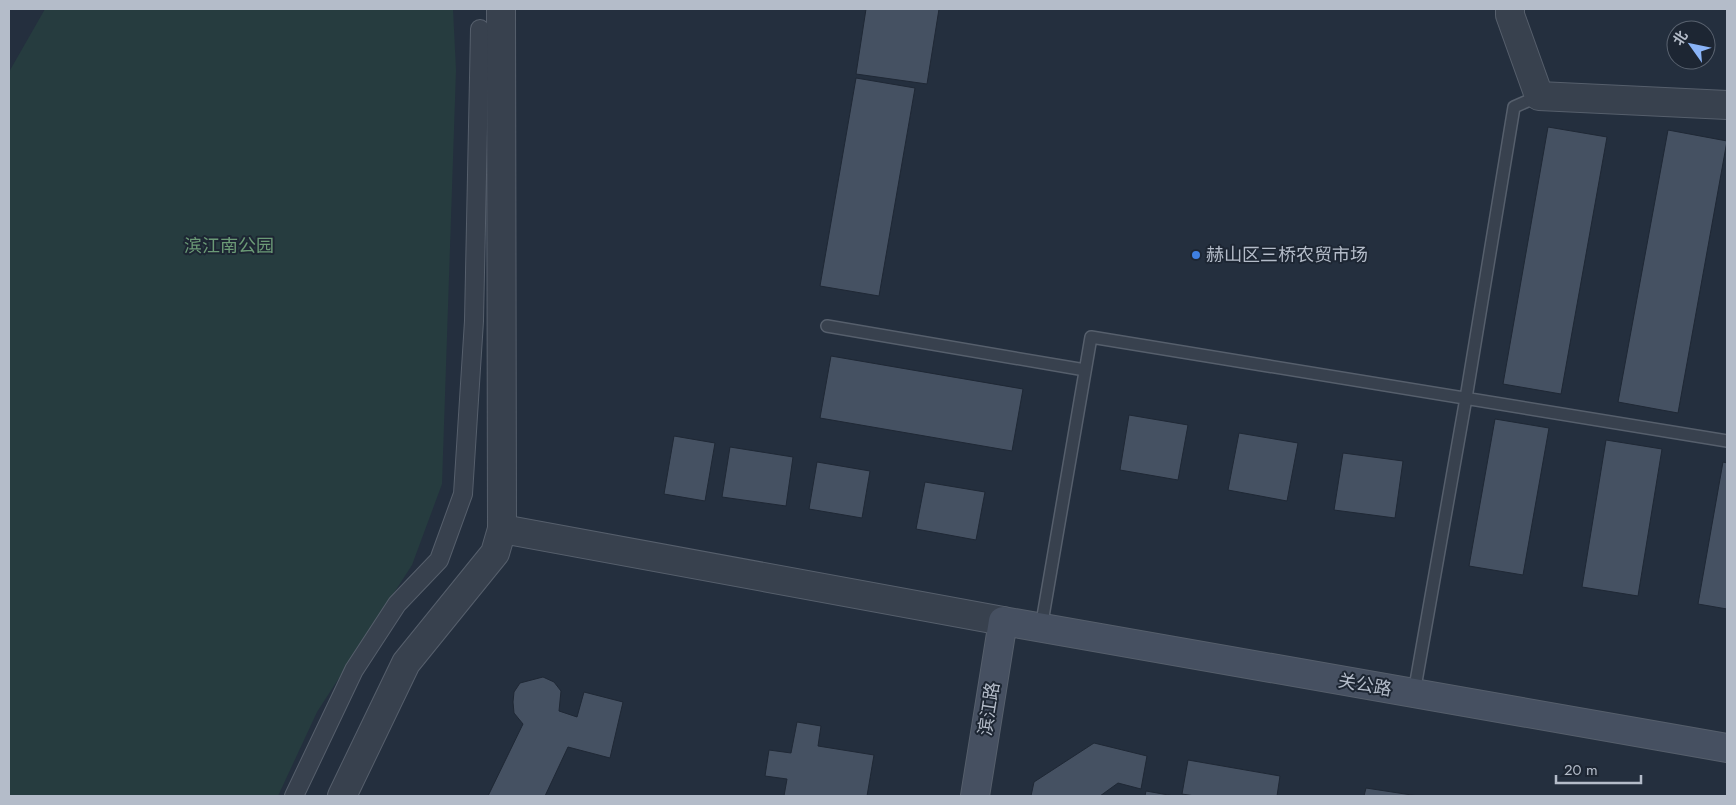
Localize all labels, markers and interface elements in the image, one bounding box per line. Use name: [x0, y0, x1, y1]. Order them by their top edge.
north arrow: [1666, 20, 1716, 70]
text: 北: [1668, 27, 1692, 49]
park label: 滨江南公园: [184, 233, 274, 259]
place label: 赫山区三桥农贸市场: [1206, 242, 1368, 268]
marker: 赫山区三桥农贸市场: [1190, 249, 1202, 261]
street label: 关公路: [1336, 668, 1394, 702]
street label: 滨江路: [972, 680, 1006, 738]
scale bar: [1556, 752, 1641, 784]
text: 20 m: [1564, 759, 1598, 781]

